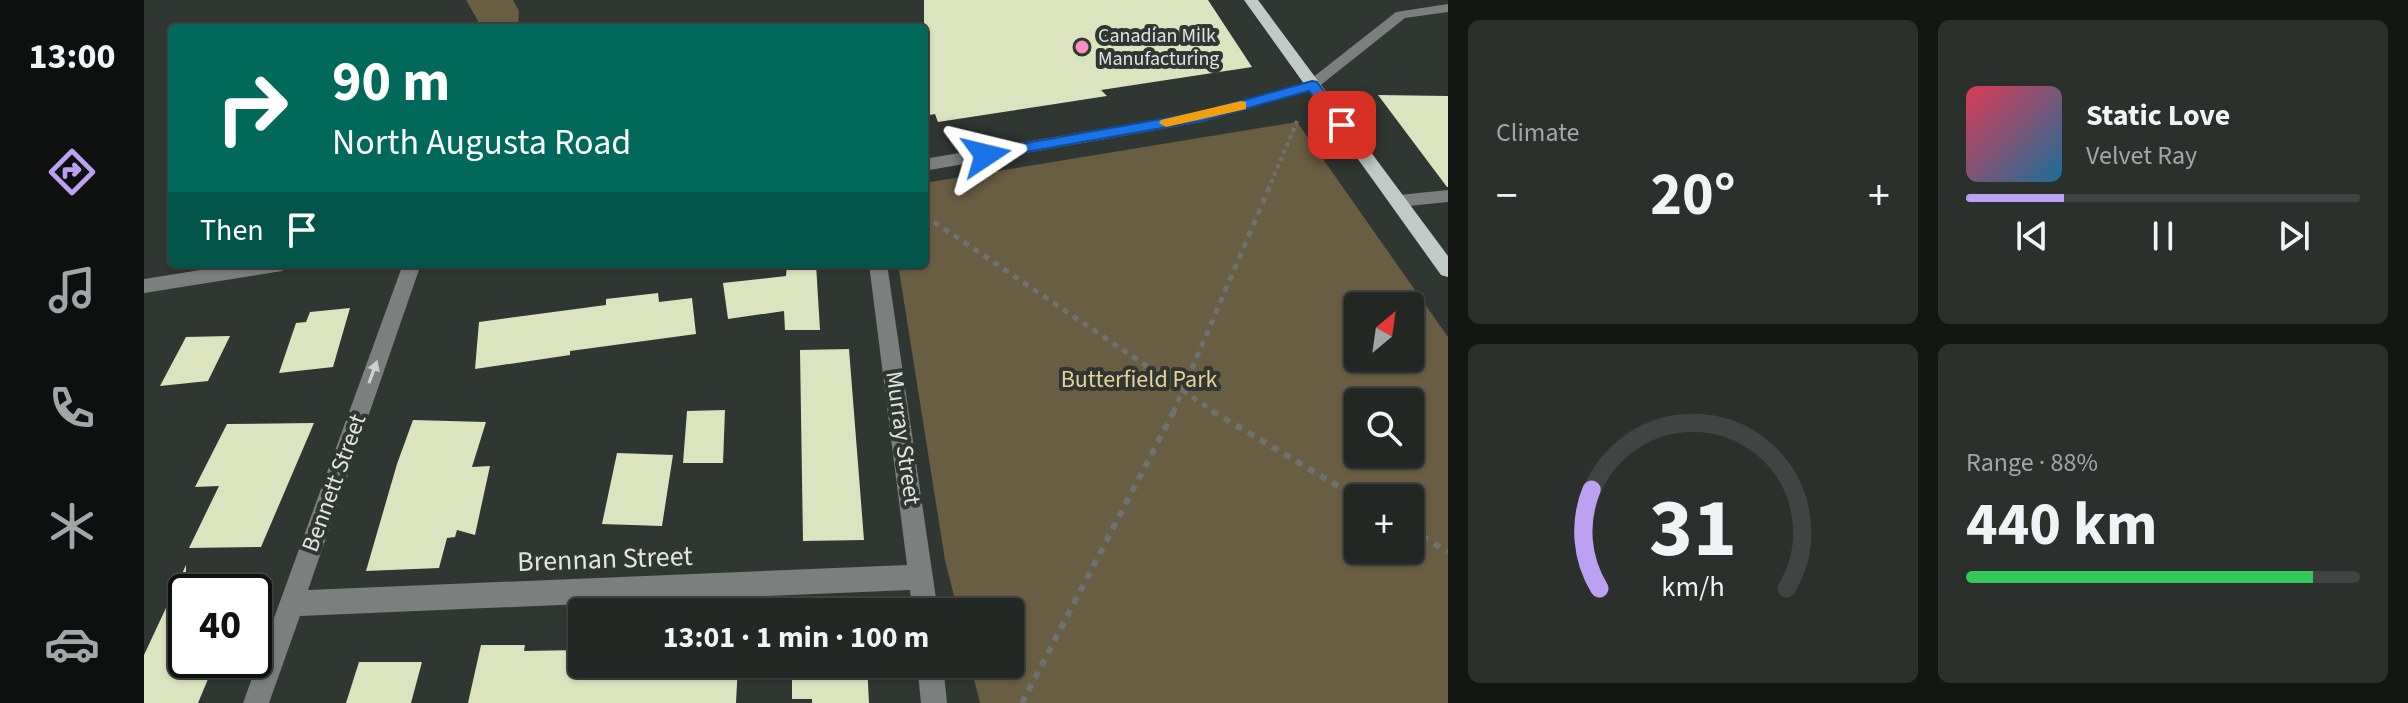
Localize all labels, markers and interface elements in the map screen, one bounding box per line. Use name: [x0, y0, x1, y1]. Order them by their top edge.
place label: Canadian Milk Manufacturing: [1098, 22, 1219, 73]
text: 13:00: [29, 31, 115, 82]
marker: Canadian Milk Manufacturing: [1073, 38, 1091, 56]
text: 90 m: [332, 43, 450, 122]
icon: right: [200, 56, 304, 160]
pin: [1308, 91, 1376, 159]
text: Static Love: [2086, 94, 2230, 137]
icon: arrive: [1320, 103, 1364, 147]
position arrow: [944, 113, 1028, 197]
text: Climate: [1496, 114, 1580, 151]
text: North Augusta Road: [332, 117, 631, 168]
text: Velvet Ray: [2086, 137, 2197, 174]
icon: directions: [44, 144, 100, 200]
text: 20°: [1650, 153, 1736, 238]
text: −: [1496, 165, 1518, 228]
text: +: [1868, 165, 1890, 228]
icon: arrive: [280, 208, 324, 252]
text: Then: [200, 209, 264, 252]
icon: previous: [2010, 214, 2054, 258]
icon: pause: [2141, 214, 2185, 258]
icon: next: [2272, 214, 2316, 258]
icon: music: [44, 262, 100, 318]
north arrow: [1344, 292, 1424, 372]
map controls: [1344, 292, 1424, 564]
one-way arrow: [368, 360, 380, 384]
park label: Butterfield Park: [1061, 362, 1217, 397]
street label: Murray Street: [876, 369, 930, 507]
icon: phone: [44, 380, 100, 436]
button: search: [1344, 388, 1424, 468]
street label: Bennett Street: [293, 409, 375, 557]
text: Range · 88%: [1966, 444, 2098, 481]
text: 31: [1649, 470, 1737, 588]
text: 440 km: [1966, 483, 2157, 568]
button: +: [1344, 484, 1424, 564]
icon: climate: [44, 498, 100, 554]
street label: Brennan Street: [517, 536, 694, 582]
text: km/h: [1661, 567, 1725, 607]
speed limit sign: 40: [168, 574, 272, 678]
icon: car: [44, 616, 100, 672]
text: 13:01 · 1 min · 100 m: [663, 616, 929, 659]

